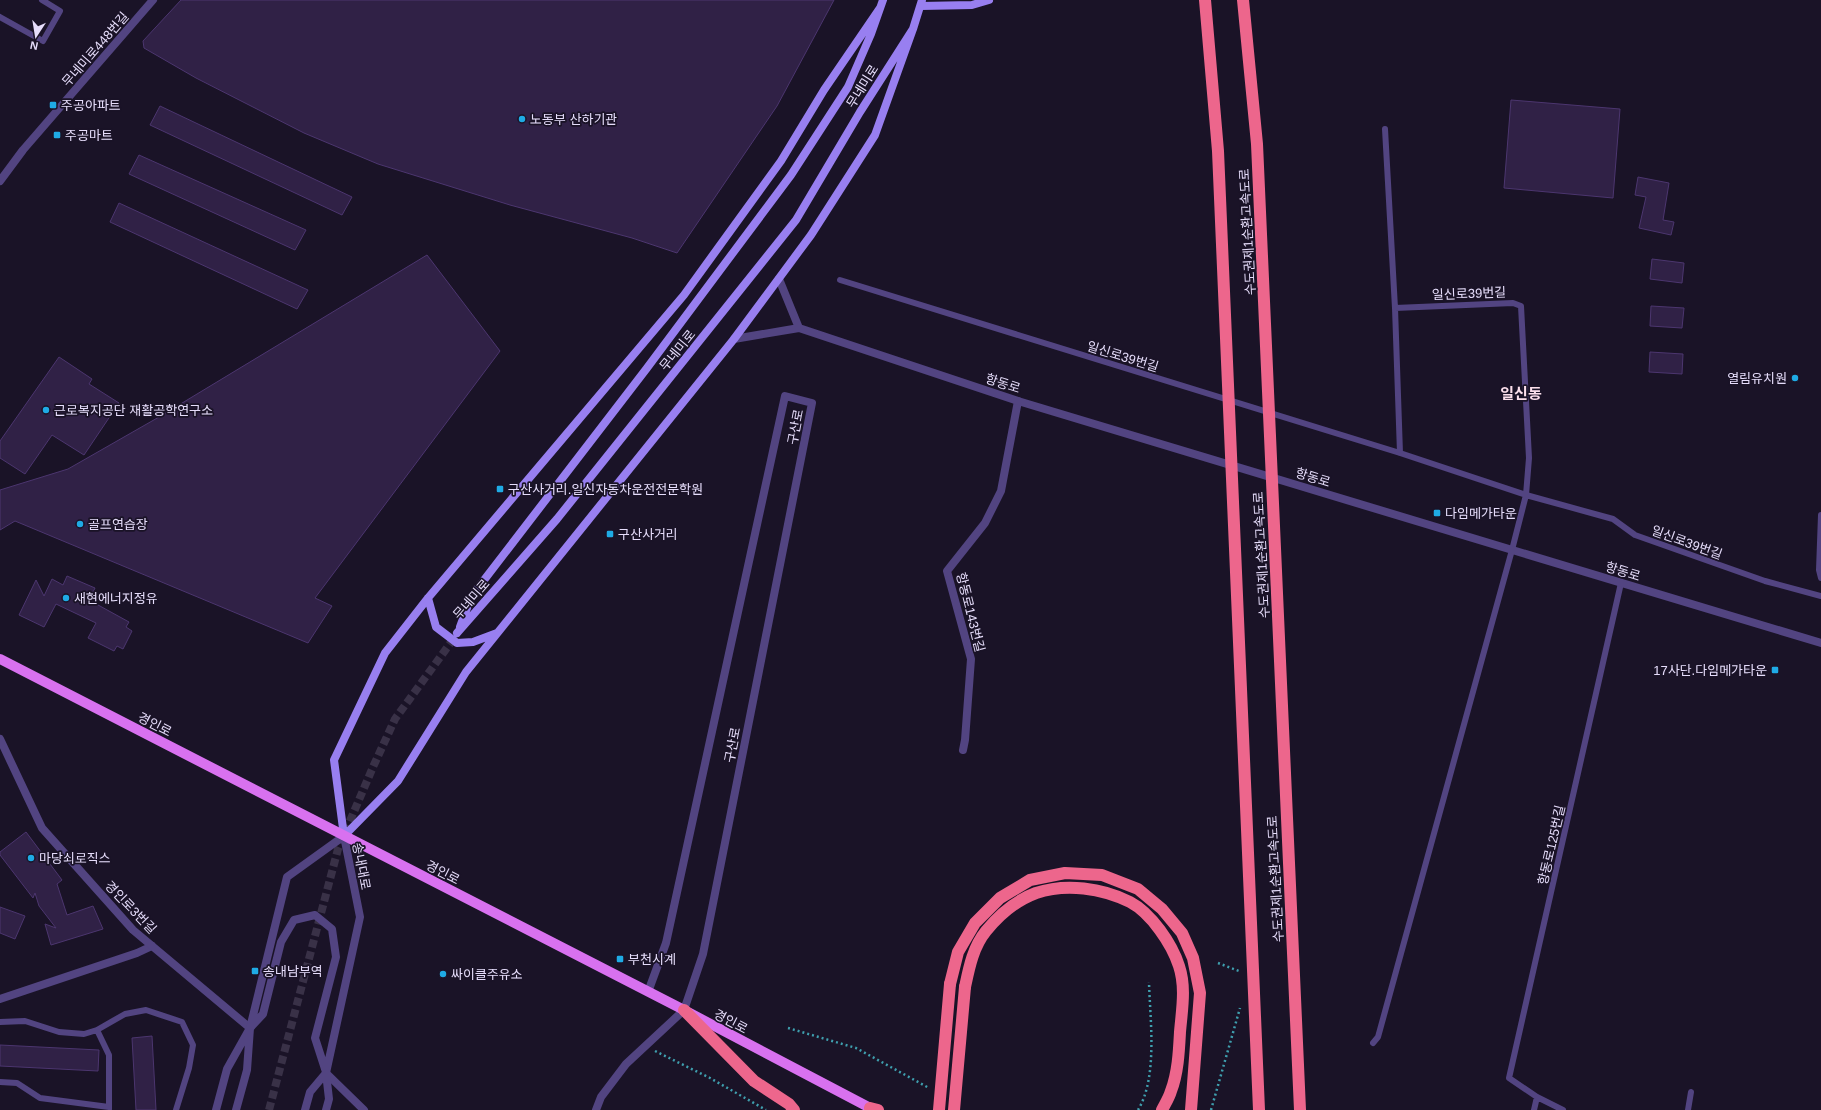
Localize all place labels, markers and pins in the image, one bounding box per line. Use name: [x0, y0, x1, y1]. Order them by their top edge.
place label: 주공아파트: [61, 98, 121, 113]
marker: 주공아파트: [48, 100, 58, 110]
place label: 노동부 산하기관: [530, 112, 617, 127]
marker: 노동부 산하기관: [517, 114, 527, 124]
place label: 주공마트: [65, 128, 113, 143]
marker: 주공마트: [52, 130, 62, 140]
place label: 열림유치원: [1727, 371, 1787, 386]
marker: 열림유치원: [1790, 373, 1800, 383]
place label: 근로복지공단 재활공학연구소: [54, 403, 213, 418]
marker: 근로복지공단 재활공학연구소: [41, 405, 51, 415]
place label: 구산사거리.일신자동차운전전문학원: [508, 482, 703, 497]
marker: 구산사거리.일신자동차운전전문학원: [495, 484, 505, 494]
place label: 다임메가타운: [1445, 506, 1517, 521]
marker: 다임메가타운: [1432, 508, 1442, 518]
place label: 골프연습장: [88, 517, 148, 532]
marker: 골프연습장: [75, 519, 85, 529]
place label: 구산사거리: [618, 527, 678, 542]
marker: 구산사거리: [605, 529, 615, 539]
place label: 새현에너지정유: [74, 591, 158, 606]
marker: 새현에너지정유: [61, 593, 71, 603]
place label: 17사단.다임메가타운: [1653, 663, 1767, 678]
marker: 17사단.다임메가타운: [1770, 665, 1780, 675]
place label: 마당쇠로직스: [39, 851, 111, 866]
marker: 마당쇠로직스: [26, 853, 36, 863]
place label: 부천시계: [628, 952, 676, 967]
marker: 부천시계: [615, 954, 625, 964]
place label: 송내남부역: [263, 964, 323, 979]
marker: 송내남부역: [250, 966, 260, 976]
place label: 싸이클주유소: [451, 967, 523, 982]
marker: 싸이클주유소: [438, 969, 448, 979]

